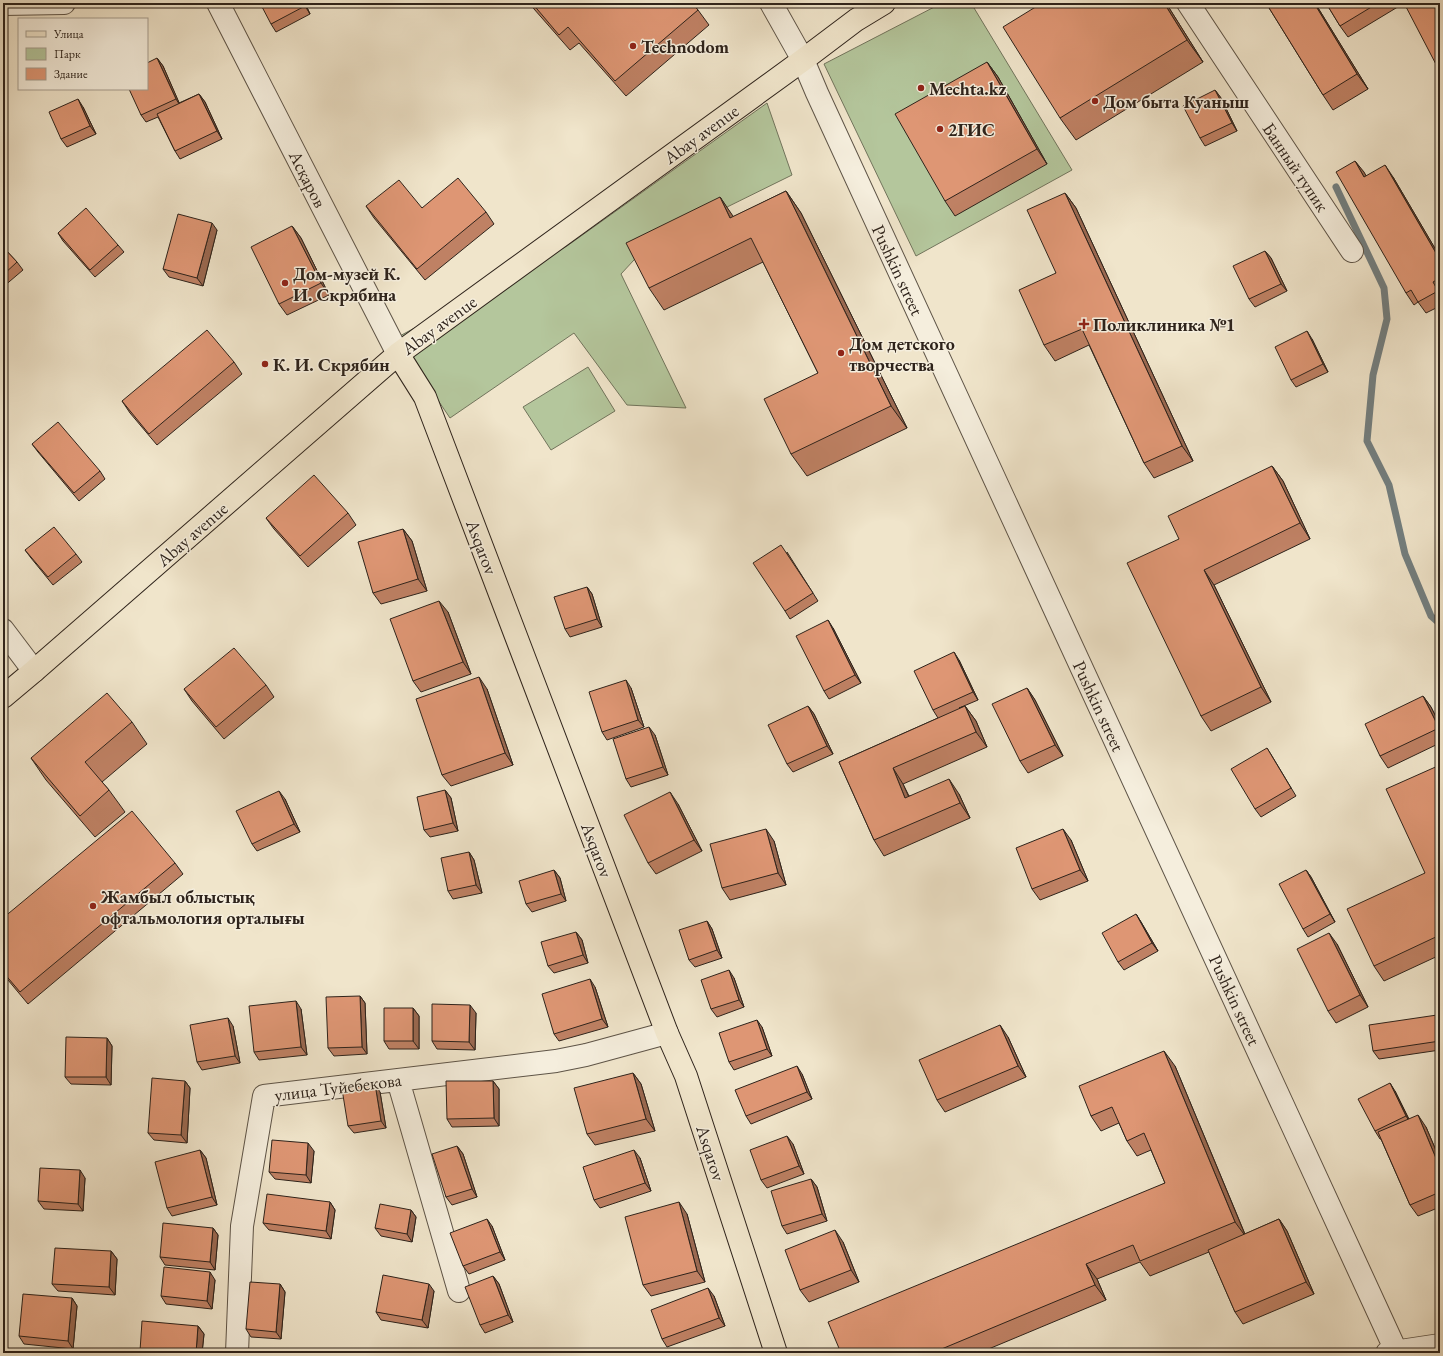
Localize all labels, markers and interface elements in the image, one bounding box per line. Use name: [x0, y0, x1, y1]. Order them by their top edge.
legend: [18, 18, 148, 90]
text: Улица: [53, 26, 84, 42]
place label: Technodom: [641, 35, 730, 58]
marker: Technodom: [628, 41, 638, 51]
text: Парк: [54, 46, 81, 62]
text: Здание: [54, 66, 88, 82]
place label: Mechta.kz: [929, 77, 1007, 100]
marker: Mechta.kz: [916, 83, 926, 93]
place label: Дом быта Куаныш: [1103, 90, 1250, 113]
marker: Дом быта Куаныш: [1090, 96, 1100, 106]
street label: Abay avenue: [658, 99, 743, 170]
place label: 2ГИС: [948, 118, 995, 141]
street label: Банный тупик: [1258, 118, 1335, 216]
marker: 2ГИС: [935, 124, 945, 134]
street label: Асқаров: [283, 146, 332, 212]
street label: Pushkin street: [867, 221, 929, 319]
place label: Дом-музей К. И. Скрябина: [293, 262, 401, 306]
marker: Дом-музей К. И. Скрябина: [280, 278, 290, 288]
street label: Abay avenue: [396, 290, 481, 361]
place label: Поликлиника №1: [1093, 313, 1235, 336]
marker: Поликлиника №1: [1078, 318, 1090, 330]
place label: Дом детского творчества: [849, 332, 955, 376]
marker: Дом детского творчества: [836, 348, 846, 358]
place label: К. И. Скрябин: [273, 353, 390, 376]
marker: К. И. Скрябин: [260, 359, 270, 369]
street label: Abay avenue: [151, 497, 232, 572]
street label: Asqarov: [461, 515, 503, 578]
street label: Pushkin street: [1068, 657, 1130, 755]
street label: Asqarov: [576, 818, 618, 881]
place label: Жамбыл облыстық офтальмология орталығы: [100, 885, 305, 929]
marker: Жамбыл облыстық офтальмология орталығы: [88, 901, 98, 911]
street label: Pushkin street: [1204, 951, 1266, 1049]
street label: улица Туйебекова: [273, 1068, 404, 1106]
street label: Asqarov: [691, 1121, 731, 1184]

